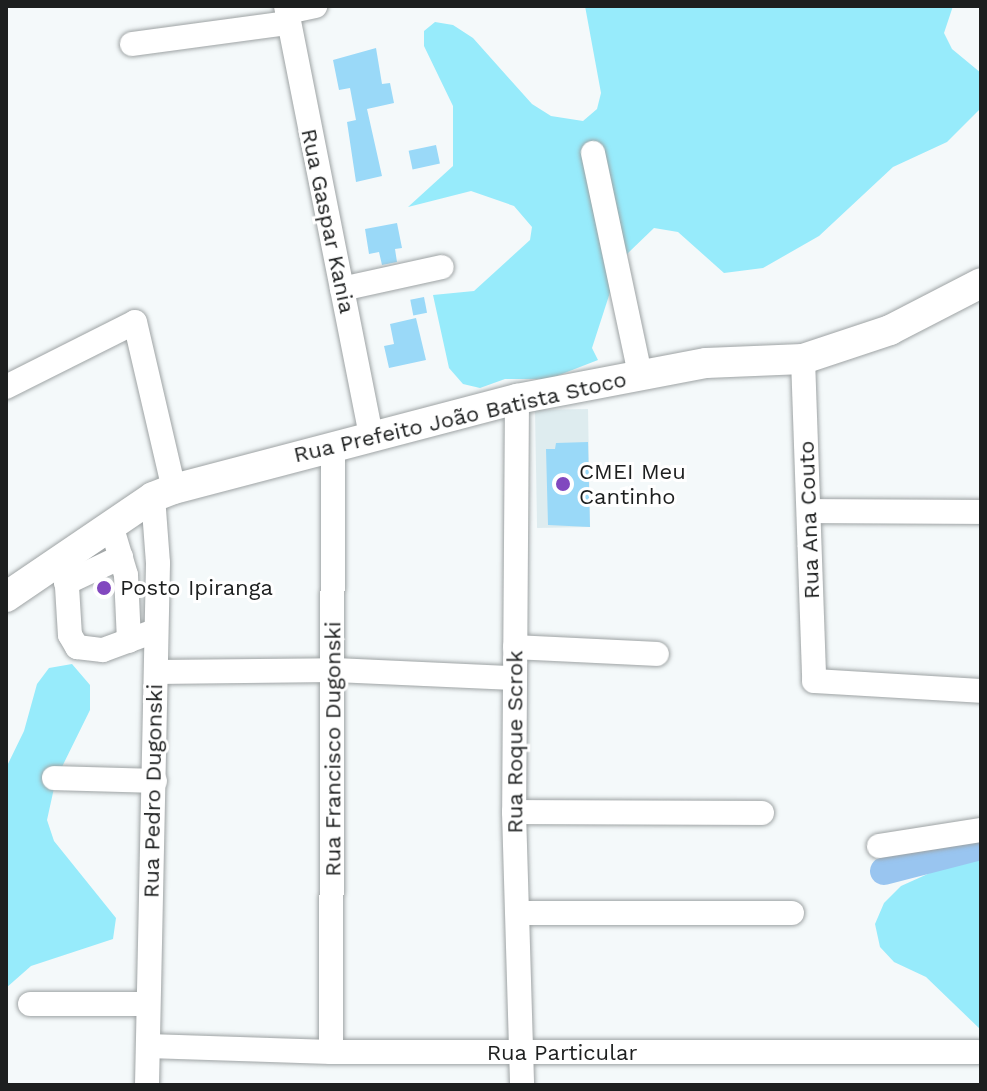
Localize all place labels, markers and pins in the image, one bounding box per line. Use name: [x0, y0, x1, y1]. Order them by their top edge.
place label: CMEI Meu Cantinho: [579, 458, 686, 510]
marker: CMEI Meu Cantinho: [554, 475, 572, 493]
place label: Posto Ipiranga: [120, 575, 273, 601]
marker: Posto Ipiranga: [95, 579, 113, 597]

